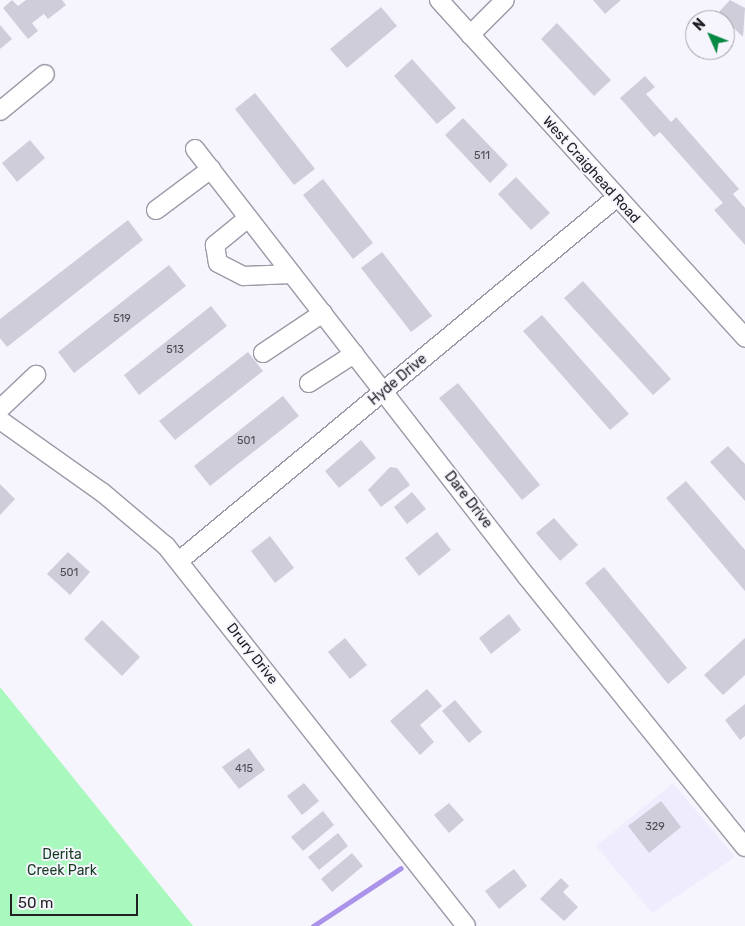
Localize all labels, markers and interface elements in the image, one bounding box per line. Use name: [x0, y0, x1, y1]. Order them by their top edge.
north arrow: [685, 10, 735, 60]
text: N: [690, 15, 709, 34]
street label: West Craighead Road: [539, 113, 643, 227]
house number: 511: [474, 149, 490, 163]
house number: 519: [113, 312, 131, 326]
house number: 513: [166, 343, 184, 357]
street label: Hyde Drive: [365, 351, 431, 409]
house number: 501: [237, 434, 255, 448]
street label: Dare Drive: [441, 468, 495, 532]
house number: 501: [60, 566, 78, 580]
street label: Drury Drive: [223, 620, 281, 688]
house number: 415: [235, 762, 253, 776]
house number: 329: [645, 820, 665, 834]
park label: Derita Creek Park: [27, 847, 97, 880]
scale bar: [12, 884, 140, 916]
text: 50 m: [18, 894, 53, 912]

